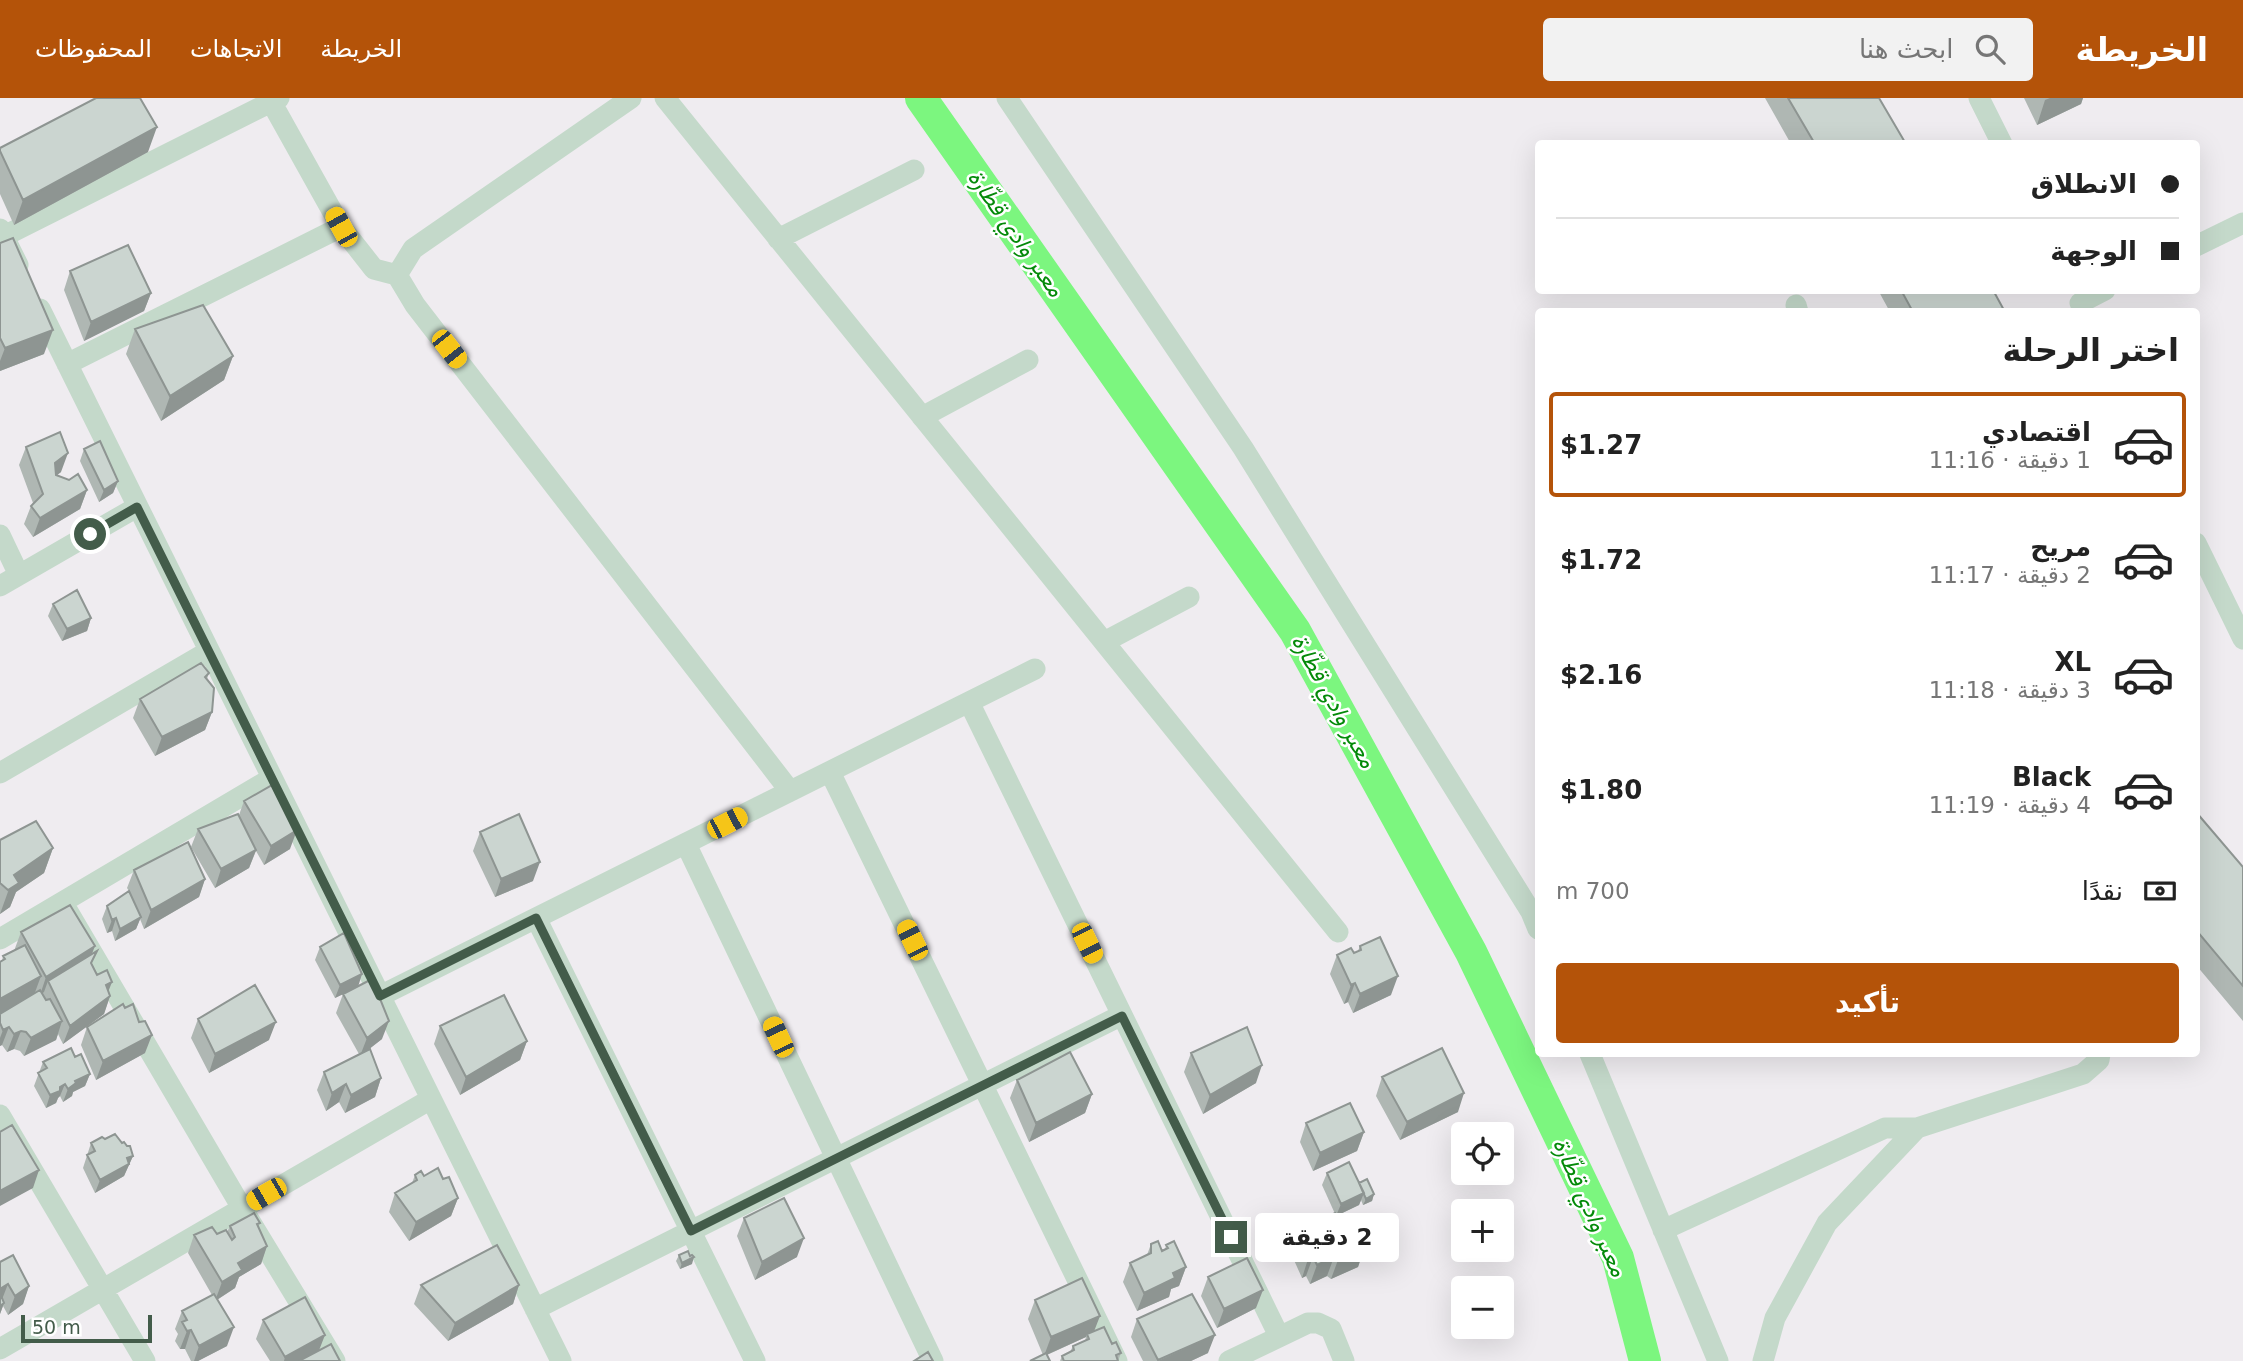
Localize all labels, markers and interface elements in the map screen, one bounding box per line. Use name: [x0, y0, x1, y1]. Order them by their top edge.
search box: [1543, 18, 2033, 81]
icon: search: [1971, 30, 2009, 68]
text: الخريطة: [2075, 30, 2208, 69]
text: ابحث هنا: [1859, 34, 1953, 64]
text: المحفوظات: [35, 35, 152, 63]
text: الاتجاهات: [190, 35, 282, 63]
text: الخريطة: [320, 35, 402, 63]
water label: معبر وادي قطّارة: [958, 164, 1071, 305]
text: الانطلاق: [2031, 169, 2137, 199]
car: [322, 204, 361, 250]
text: الوجهة: [2050, 236, 2137, 266]
car: [428, 326, 471, 372]
text: اختر الرحلة: [2002, 331, 2179, 369]
icon: car: [2112, 413, 2175, 476]
text: اقتصادي: [1982, 417, 2091, 447]
text: $1.27: [1560, 430, 1642, 460]
text: 1 دقيقة · 11:16: [1929, 447, 2091, 473]
route start: [74, 518, 106, 550]
icon: car: [2112, 528, 2175, 591]
text: مريح: [2030, 532, 2091, 562]
text: $1.72: [1560, 545, 1642, 575]
text: 2 دقيقة · 11:17: [1929, 562, 2091, 588]
water label: معبر وادي قطّارة: [1281, 629, 1383, 776]
icon: car: [2112, 643, 2175, 706]
text: XL: [2054, 647, 2091, 677]
text: $2.16: [1560, 660, 1642, 690]
text: 3 دقيقة · 11:18: [1929, 677, 2091, 703]
icon: car: [2112, 758, 2175, 821]
text: Black: [2012, 762, 2091, 792]
text: $1.80: [1560, 775, 1642, 805]
text: 4 دقيقة · 11:19: [1929, 792, 2091, 818]
car: [704, 804, 751, 842]
icon: cash: [2141, 872, 2179, 910]
text: نقدًا: [2082, 876, 2123, 906]
text: 700 m: [1556, 878, 1630, 904]
car: [894, 917, 931, 963]
car: [1069, 920, 1106, 966]
button: تأكيد: [1556, 963, 2179, 1043]
car: [760, 1014, 797, 1060]
map controls: [1451, 1122, 1514, 1339]
button: locate: [1451, 1122, 1514, 1185]
water label: معبر وادي قطّارة: [1542, 1133, 1633, 1283]
car: [243, 1174, 290, 1214]
button: +: [1451, 1199, 1514, 1262]
callout: 2 دقيقة: [1256, 1212, 1399, 1262]
route end: [1215, 1221, 1247, 1253]
text: 2 دقيقة: [1282, 1224, 1372, 1250]
button: −: [1451, 1276, 1514, 1339]
scale bar: [21, 1312, 152, 1344]
text: 50 m: [32, 1316, 81, 1338]

